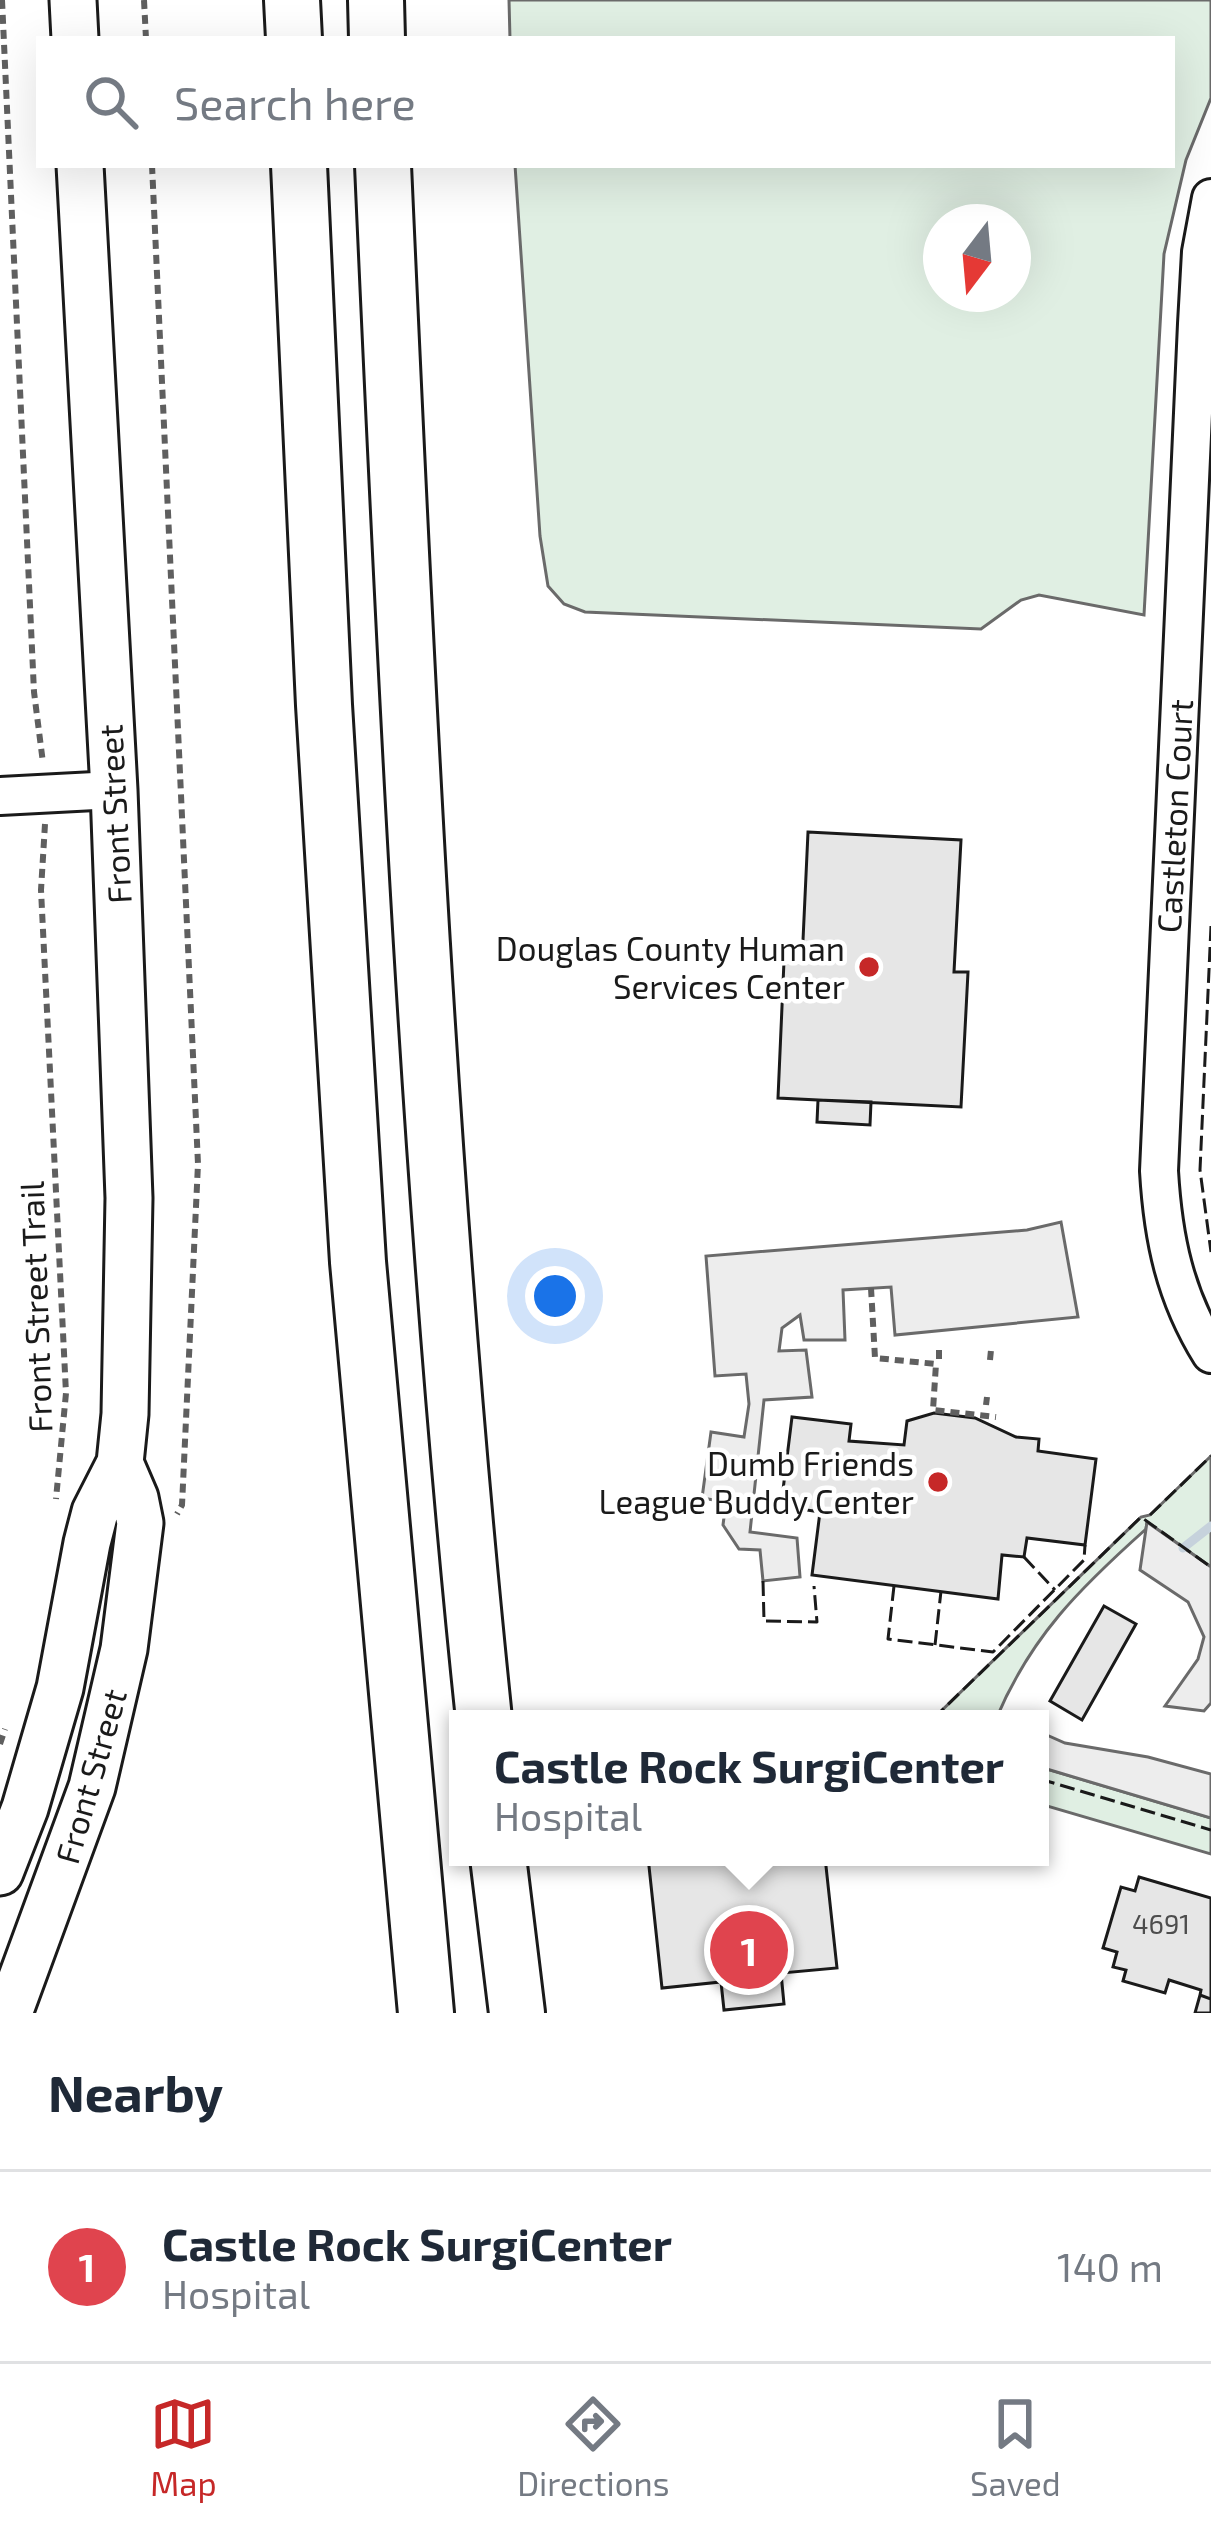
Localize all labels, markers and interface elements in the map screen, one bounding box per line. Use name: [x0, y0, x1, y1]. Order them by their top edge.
search box: [36, 36, 1175, 168]
icon: search: [78, 69, 144, 135]
text: Search here: [174, 75, 416, 129]
north arrow: [923, 204, 1031, 312]
street label: Castleton Court: [1148, 698, 1200, 934]
street label: Front Street: [89, 723, 139, 905]
place label: Douglas County Human Services Center: [496, 928, 845, 1006]
marker: Douglas County Human Services Center: [856, 954, 882, 980]
street label: Front Street Trail: [11, 1180, 59, 1433]
your location: [525, 1266, 585, 1326]
place label: Dumb Friends League Buddy Center: [599, 1443, 914, 1521]
marker: Dumb Friends League Buddy Center: [925, 1469, 951, 1495]
street label: Front Street: [46, 1684, 134, 1868]
popup: [449, 1710, 1049, 1866]
text: Castle Rock SurgiCenter: [494, 1738, 1004, 1792]
text: Hospital: [494, 1792, 642, 1839]
pin: 1: [710, 1905, 788, 1995]
house number: 4691: [1132, 1907, 1190, 1939]
text: Nearby: [48, 2061, 223, 2122]
text: Castle Rock SurgiCenter: [162, 2216, 672, 2270]
text: 1: [79, 2243, 95, 2290]
text: 140 m: [1057, 2243, 1163, 2290]
text: Hospital: [162, 2270, 310, 2317]
tab: Map: [150, 2391, 217, 2503]
tab: Directions: [517, 2391, 669, 2503]
tab: Saved: [970, 2391, 1061, 2503]

